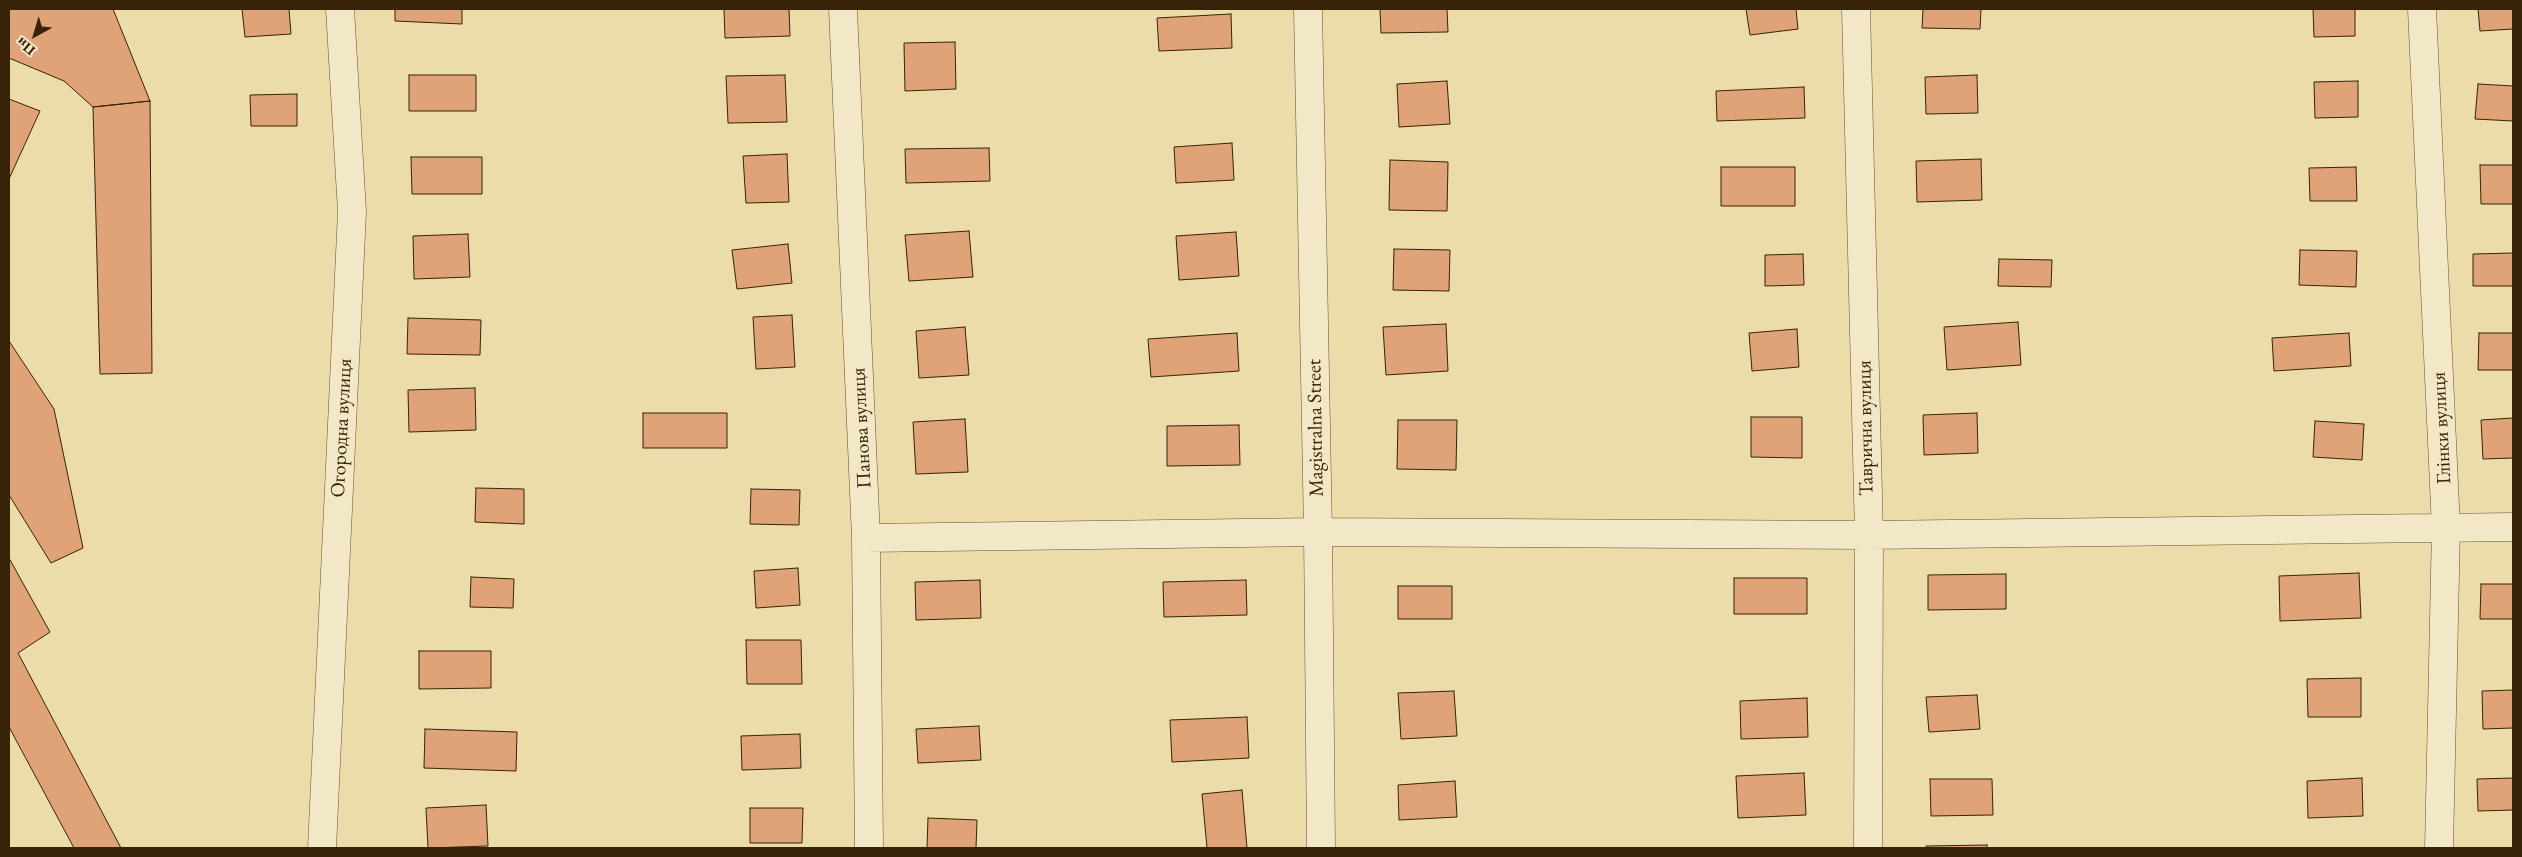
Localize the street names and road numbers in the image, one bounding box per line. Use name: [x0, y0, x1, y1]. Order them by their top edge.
street label: Огородна вулиця: [326, 358, 358, 498]
street label: Magistralna Street: [1303, 359, 1329, 497]
street label: Таврична вулиця: [1853, 360, 1879, 496]
street label: Панова вулиця: [847, 367, 877, 489]
street label: Глінки вулиця: [2427, 371, 2457, 485]

